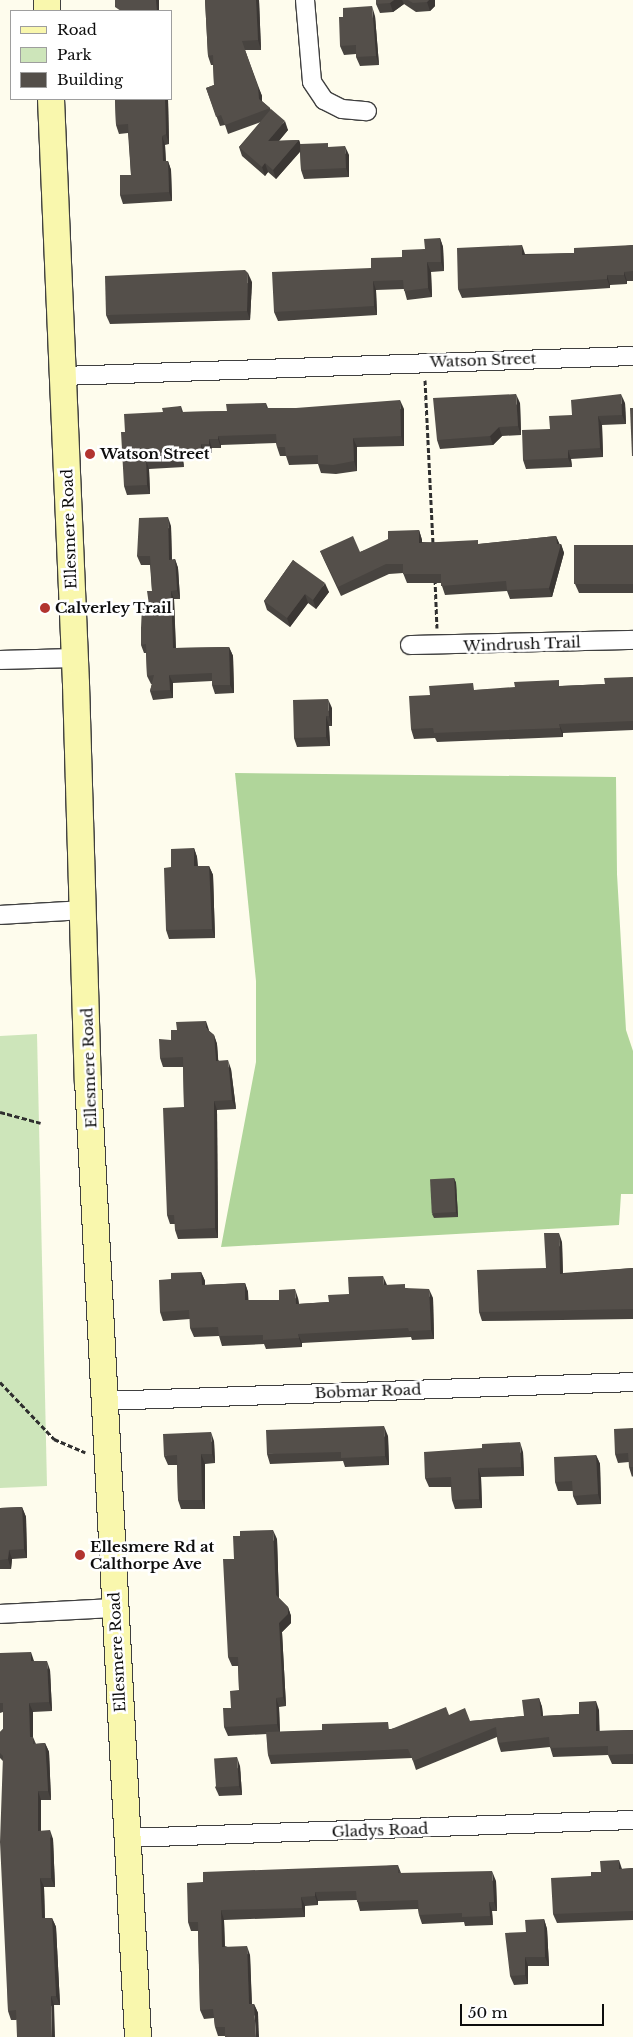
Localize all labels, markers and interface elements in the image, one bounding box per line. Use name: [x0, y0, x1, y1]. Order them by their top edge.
legend: [10, 10, 172, 100]
text: Road: [57, 20, 97, 39]
text: Park: [57, 45, 92, 64]
text: Building: [57, 70, 123, 89]
street label: Watson Street: [429, 349, 537, 371]
place label: Watson Street: [100, 445, 209, 463]
marker: Watson Street: [84, 448, 96, 460]
street label: Ellesmere Road: [58, 468, 80, 590]
place label: Calverley Trail: [55, 599, 173, 617]
marker: Calverley Trail: [39, 602, 51, 614]
street label: Windrush Trail: [463, 633, 581, 655]
street label: Ellesmere Road: [78, 1007, 100, 1129]
street label: Bobmar Road: [314, 1380, 422, 1402]
place label: Ellesmere Rd at Calthorpe Ave: [90, 1537, 214, 1572]
marker: Ellesmere Rd at Calthorpe Ave: [74, 1549, 86, 1561]
street label: Ellesmere Road: [105, 1591, 129, 1713]
street label: Gladys Road: [331, 1819, 429, 1841]
scale bar: [463, 1994, 607, 2026]
text: 50 m: [468, 2003, 508, 2022]

